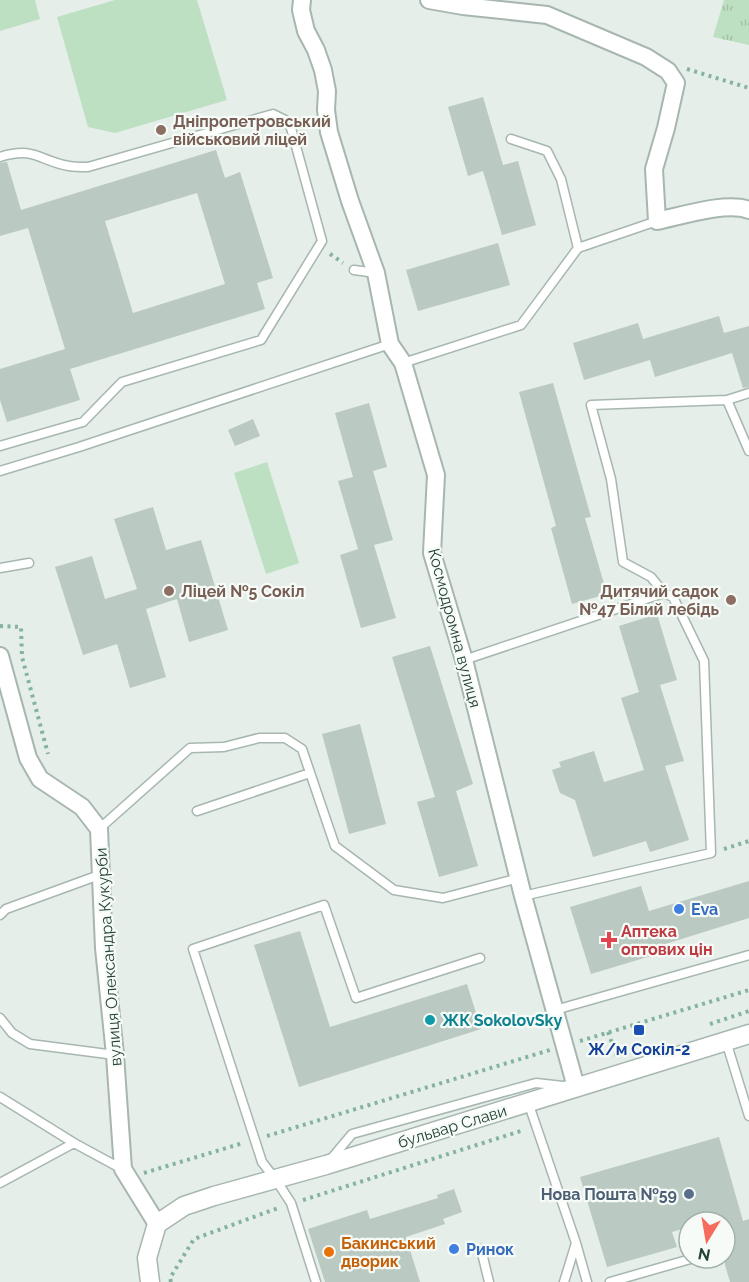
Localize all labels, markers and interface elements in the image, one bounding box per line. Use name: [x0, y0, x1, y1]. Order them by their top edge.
place label: Дніпропетровський військовий ліцей: [173, 112, 331, 149]
marker: Дніпропетровський військовий ліцей: [154, 123, 168, 137]
street label: Космодромна вулиця: [424, 546, 485, 710]
place label: Ліцей №5 Сокіл: [181, 582, 304, 601]
place label: Дитячий садок №47 Білий лебідь: [579, 582, 720, 619]
marker: Ліцей №5 Сокіл: [162, 584, 176, 598]
marker: Дитячий садок №47 Білий лебідь: [724, 593, 738, 607]
street label: вулиця Олександра Кукурби: [91, 847, 126, 1067]
place label: Eva: [691, 900, 718, 919]
marker: Eva: [672, 902, 686, 916]
place label: Аптека оптових цін: [621, 922, 713, 959]
marker: Аптека оптових цін: [602, 933, 616, 947]
place label: ЖК SokolovSky: [442, 1011, 562, 1030]
marker: ЖК SokolovSky: [423, 1013, 437, 1027]
marker: Ж/м Сокіл-2: [632, 1023, 646, 1037]
place label: Ж/м Сокіл-2: [588, 1040, 690, 1059]
street label: бульвар Слави: [395, 1101, 509, 1152]
place label: Нова Пошта №59: [541, 1185, 677, 1204]
marker: Нова Пошта №59: [682, 1187, 696, 1201]
north arrow: [677, 1210, 737, 1270]
place label: Бакинський дворик: [341, 1234, 436, 1271]
place label: Ринок: [466, 1240, 514, 1259]
marker: Ринок: [447, 1242, 461, 1256]
text: N: [696, 1244, 712, 1265]
marker: Бакинський дворик: [322, 1245, 336, 1259]

